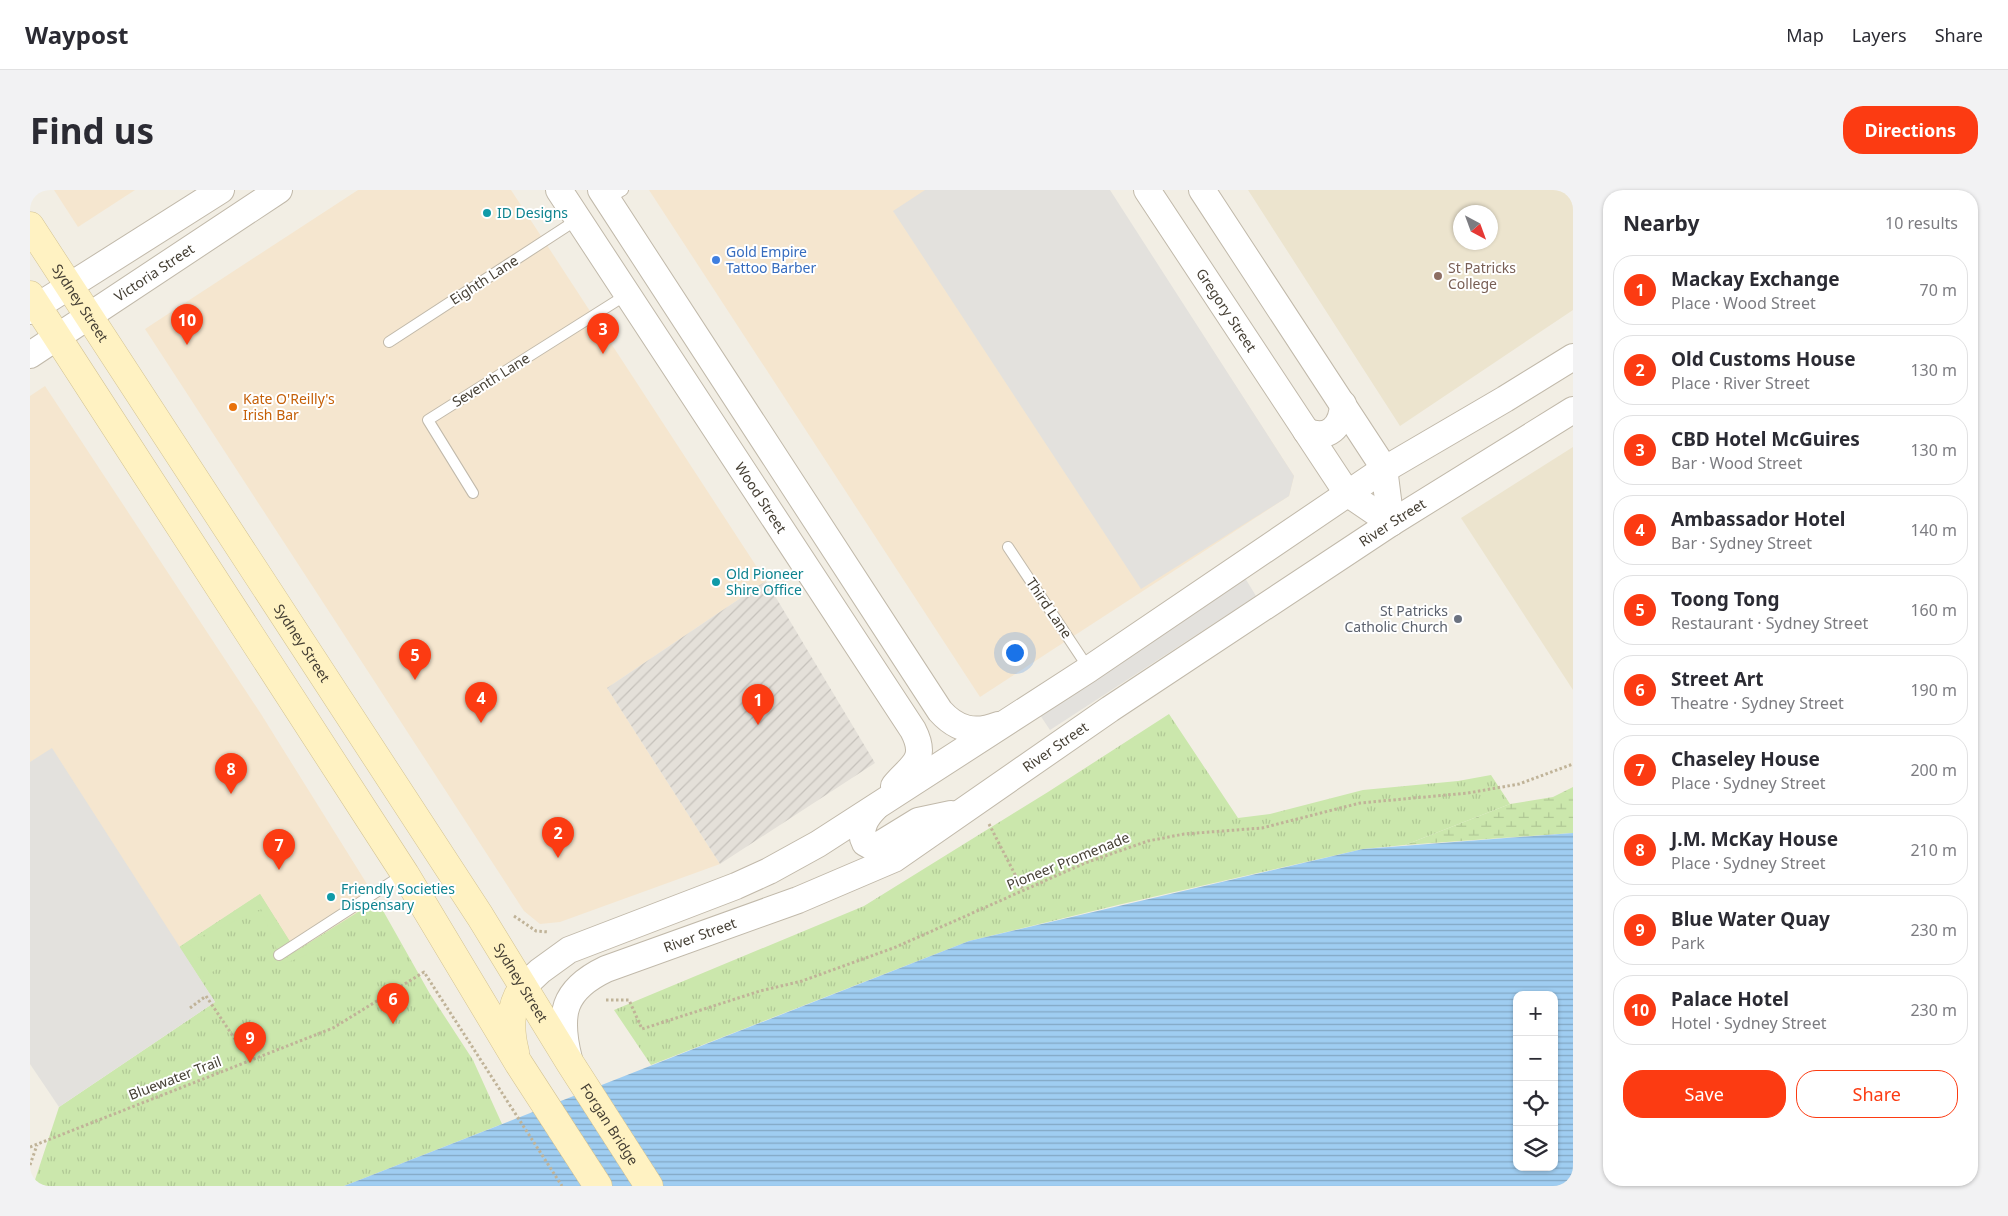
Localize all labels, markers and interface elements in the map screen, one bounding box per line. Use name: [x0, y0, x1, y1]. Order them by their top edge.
text: Waypost: [25, 18, 128, 51]
text: Map: [1786, 23, 1824, 47]
text: Layers: [1852, 23, 1907, 47]
text: Share: [1935, 23, 1983, 47]
button: Directions: [1843, 106, 1978, 154]
text: Find us: [30, 107, 154, 154]
place label: ID Designs: [497, 203, 568, 222]
north arrow: [1453, 205, 1498, 250]
marker: ID Designs: [481, 207, 493, 219]
text: Nearby: [1623, 209, 1699, 237]
text: 10 results: [1885, 212, 1958, 234]
street label: Victoria Street: [110, 239, 198, 306]
place label: Gold Empire Tattoo Barber: [726, 242, 816, 277]
street label: Eighth Lane: [446, 250, 522, 309]
marker: Gold Empire Tattoo Barber: [710, 254, 722, 266]
place label: St Patricks College: [1448, 258, 1516, 293]
street label: Sydney Street: [48, 260, 113, 346]
street label: Gregory Street: [1192, 264, 1261, 355]
text: Mackay Exchange: [1671, 266, 1840, 292]
marker: St Patricks College: [1432, 270, 1444, 282]
text: 1: [1635, 279, 1645, 301]
text: 70 m: [1920, 279, 1957, 301]
text: Place · Wood Street: [1671, 292, 1816, 314]
pin: 10: [171, 304, 203, 345]
pin: 3: [587, 313, 619, 354]
text: Old Customs House: [1671, 346, 1856, 372]
street label: Seventh Lane: [448, 348, 533, 411]
text: 2: [1635, 359, 1645, 381]
text: 130 m: [1910, 359, 1957, 381]
text: Place · River Street: [1671, 372, 1810, 394]
place label: Kate O'Reilly's Irish Bar: [243, 389, 335, 424]
marker: Kate O'Reilly's Irish Bar: [227, 401, 239, 413]
text: CBD Hotel McGuires: [1671, 426, 1860, 452]
text: 3: [1635, 439, 1645, 461]
text: 130 m: [1910, 439, 1957, 461]
text: Bar · Wood Street: [1671, 452, 1802, 474]
street label: Wood Street: [731, 458, 791, 537]
street label: River Street: [1355, 494, 1429, 551]
text: Ambassador Hotel: [1671, 506, 1846, 532]
text: 4: [1635, 519, 1645, 541]
text: 140 m: [1910, 519, 1957, 541]
text: Bar · Sydney Street: [1671, 532, 1812, 554]
place label: Old Pioneer Shire Office: [726, 564, 804, 599]
street label: Third Lane: [1022, 574, 1077, 642]
marker: Old Pioneer Shire Office: [710, 576, 722, 588]
text: Toong Tong: [1671, 586, 1780, 612]
text: 5: [1635, 599, 1645, 621]
text: 160 m: [1910, 599, 1957, 621]
street label: Sydney Street: [270, 600, 335, 686]
place label: St Patricks Catholic Church: [1345, 601, 1448, 636]
text: Restaurant · Sydney Street: [1671, 612, 1868, 634]
marker: St Patricks Catholic Church: [1452, 613, 1464, 625]
pin: 5: [399, 639, 431, 680]
your location: [1002, 640, 1028, 666]
text: Street Art: [1671, 666, 1764, 692]
text: 6: [1635, 679, 1645, 701]
text: 190 m: [1910, 679, 1957, 701]
pin: 4: [465, 682, 497, 723]
pin: 1: [742, 684, 774, 725]
text: Theatre · Sydney Street: [1671, 692, 1844, 714]
street label: River Street: [1018, 717, 1092, 776]
text: Chaseley House: [1671, 746, 1820, 772]
pin: 8: [215, 753, 247, 794]
text: 7: [1635, 759, 1645, 781]
text: 200 m: [1910, 759, 1957, 781]
text: Place · Sydney Street: [1671, 772, 1825, 794]
pin: 2: [542, 817, 574, 858]
text: J.M. McKay House: [1671, 826, 1838, 852]
street label: Pioneer Promenade: [1004, 827, 1132, 894]
pin: 7: [263, 829, 295, 870]
text: 8: [1635, 839, 1645, 861]
text: 210 m: [1910, 839, 1957, 861]
text: Place · Sydney Street: [1671, 852, 1825, 874]
place label: Friendly Societies Dispensary: [341, 879, 455, 914]
marker: Friendly Societies Dispensary: [325, 891, 337, 903]
text: Blue Water Quay: [1671, 906, 1830, 932]
street label: River Street: [661, 913, 739, 957]
text: 9: [1635, 919, 1645, 941]
text: 230 m: [1910, 919, 1957, 941]
text: Park: [1671, 932, 1705, 954]
street label: Sydney Street: [490, 939, 553, 1026]
pin: 6: [377, 983, 409, 1024]
text: Palace Hotel: [1671, 986, 1789, 1012]
map controls: [1513, 991, 1558, 1171]
button: +: [1513, 991, 1558, 1036]
text: 10: [1631, 999, 1649, 1021]
text: 230 m: [1910, 999, 1957, 1021]
text: Hotel · Sydney Street: [1671, 1012, 1826, 1034]
pin: 9: [234, 1022, 266, 1063]
button: −: [1513, 1036, 1558, 1081]
street label: Bluewater Trail: [126, 1051, 224, 1104]
button: Save: [1623, 1070, 1786, 1118]
button: Share: [1796, 1070, 1958, 1118]
street label: Forgan Bridge: [576, 1079, 643, 1169]
button: locate: [1513, 1081, 1558, 1126]
button: layers: [1513, 1126, 1558, 1171]

